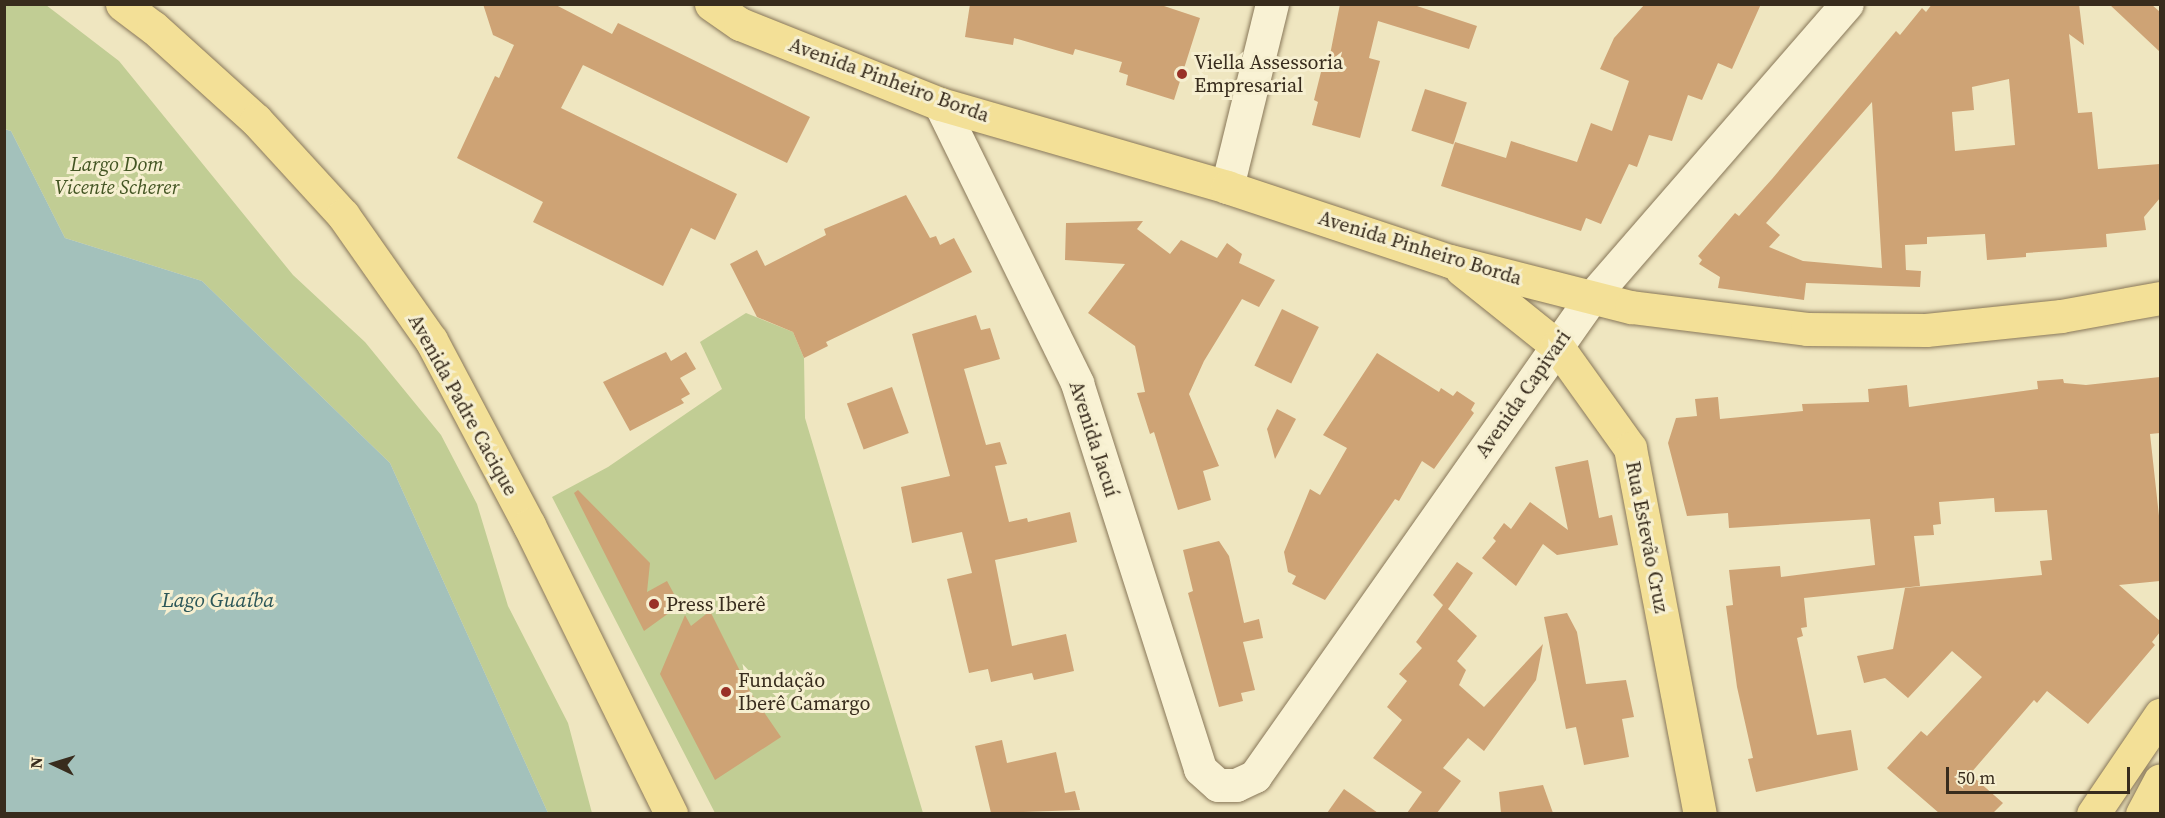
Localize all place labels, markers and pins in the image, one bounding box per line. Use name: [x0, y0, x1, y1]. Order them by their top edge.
place label: Viella Assessoria Empresarial: [1194, 51, 1343, 98]
marker: Viella Assessoria Empresarial: [1175, 67, 1189, 81]
place label: Press Iberê: [666, 592, 766, 616]
marker: Press Iberê: [647, 597, 661, 611]
place label: Fundação Iberê Camargo: [738, 668, 870, 715]
marker: Fundação Iberê Camargo: [719, 685, 733, 699]

